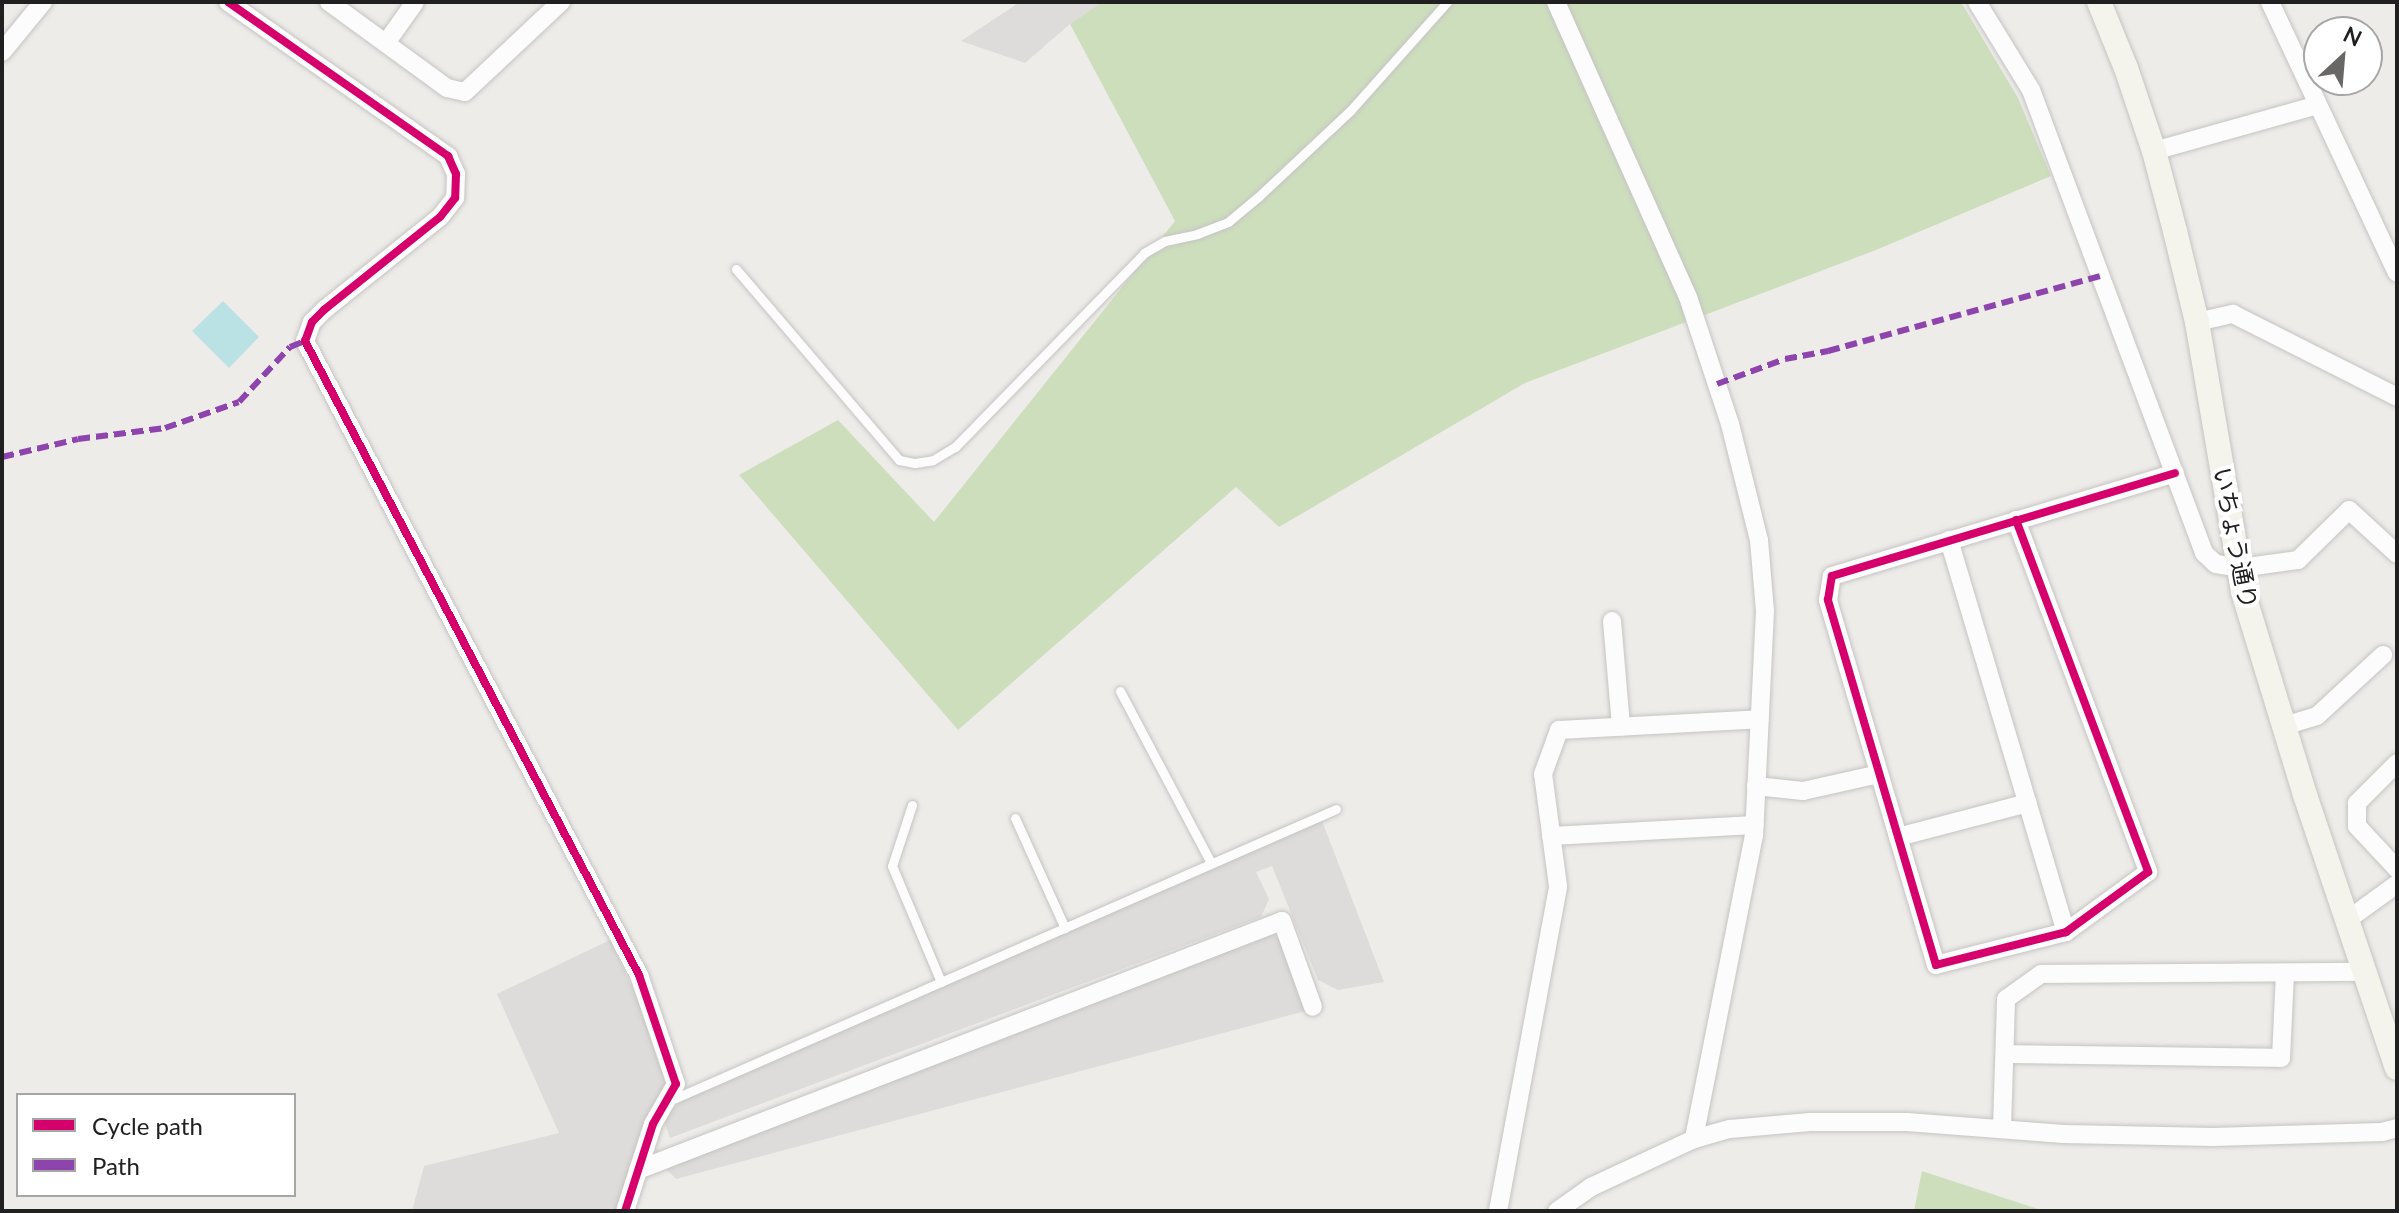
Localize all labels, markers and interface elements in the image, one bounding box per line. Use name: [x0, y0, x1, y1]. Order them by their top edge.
north arrow: [2303, 16, 2383, 96]
text: N: [2339, 20, 2366, 52]
street label: いちょう通り: [2208, 465, 2264, 611]
legend: [16, 1093, 296, 1197]
text: Cycle path: [92, 1111, 203, 1140]
text: Path: [92, 1151, 140, 1180]

